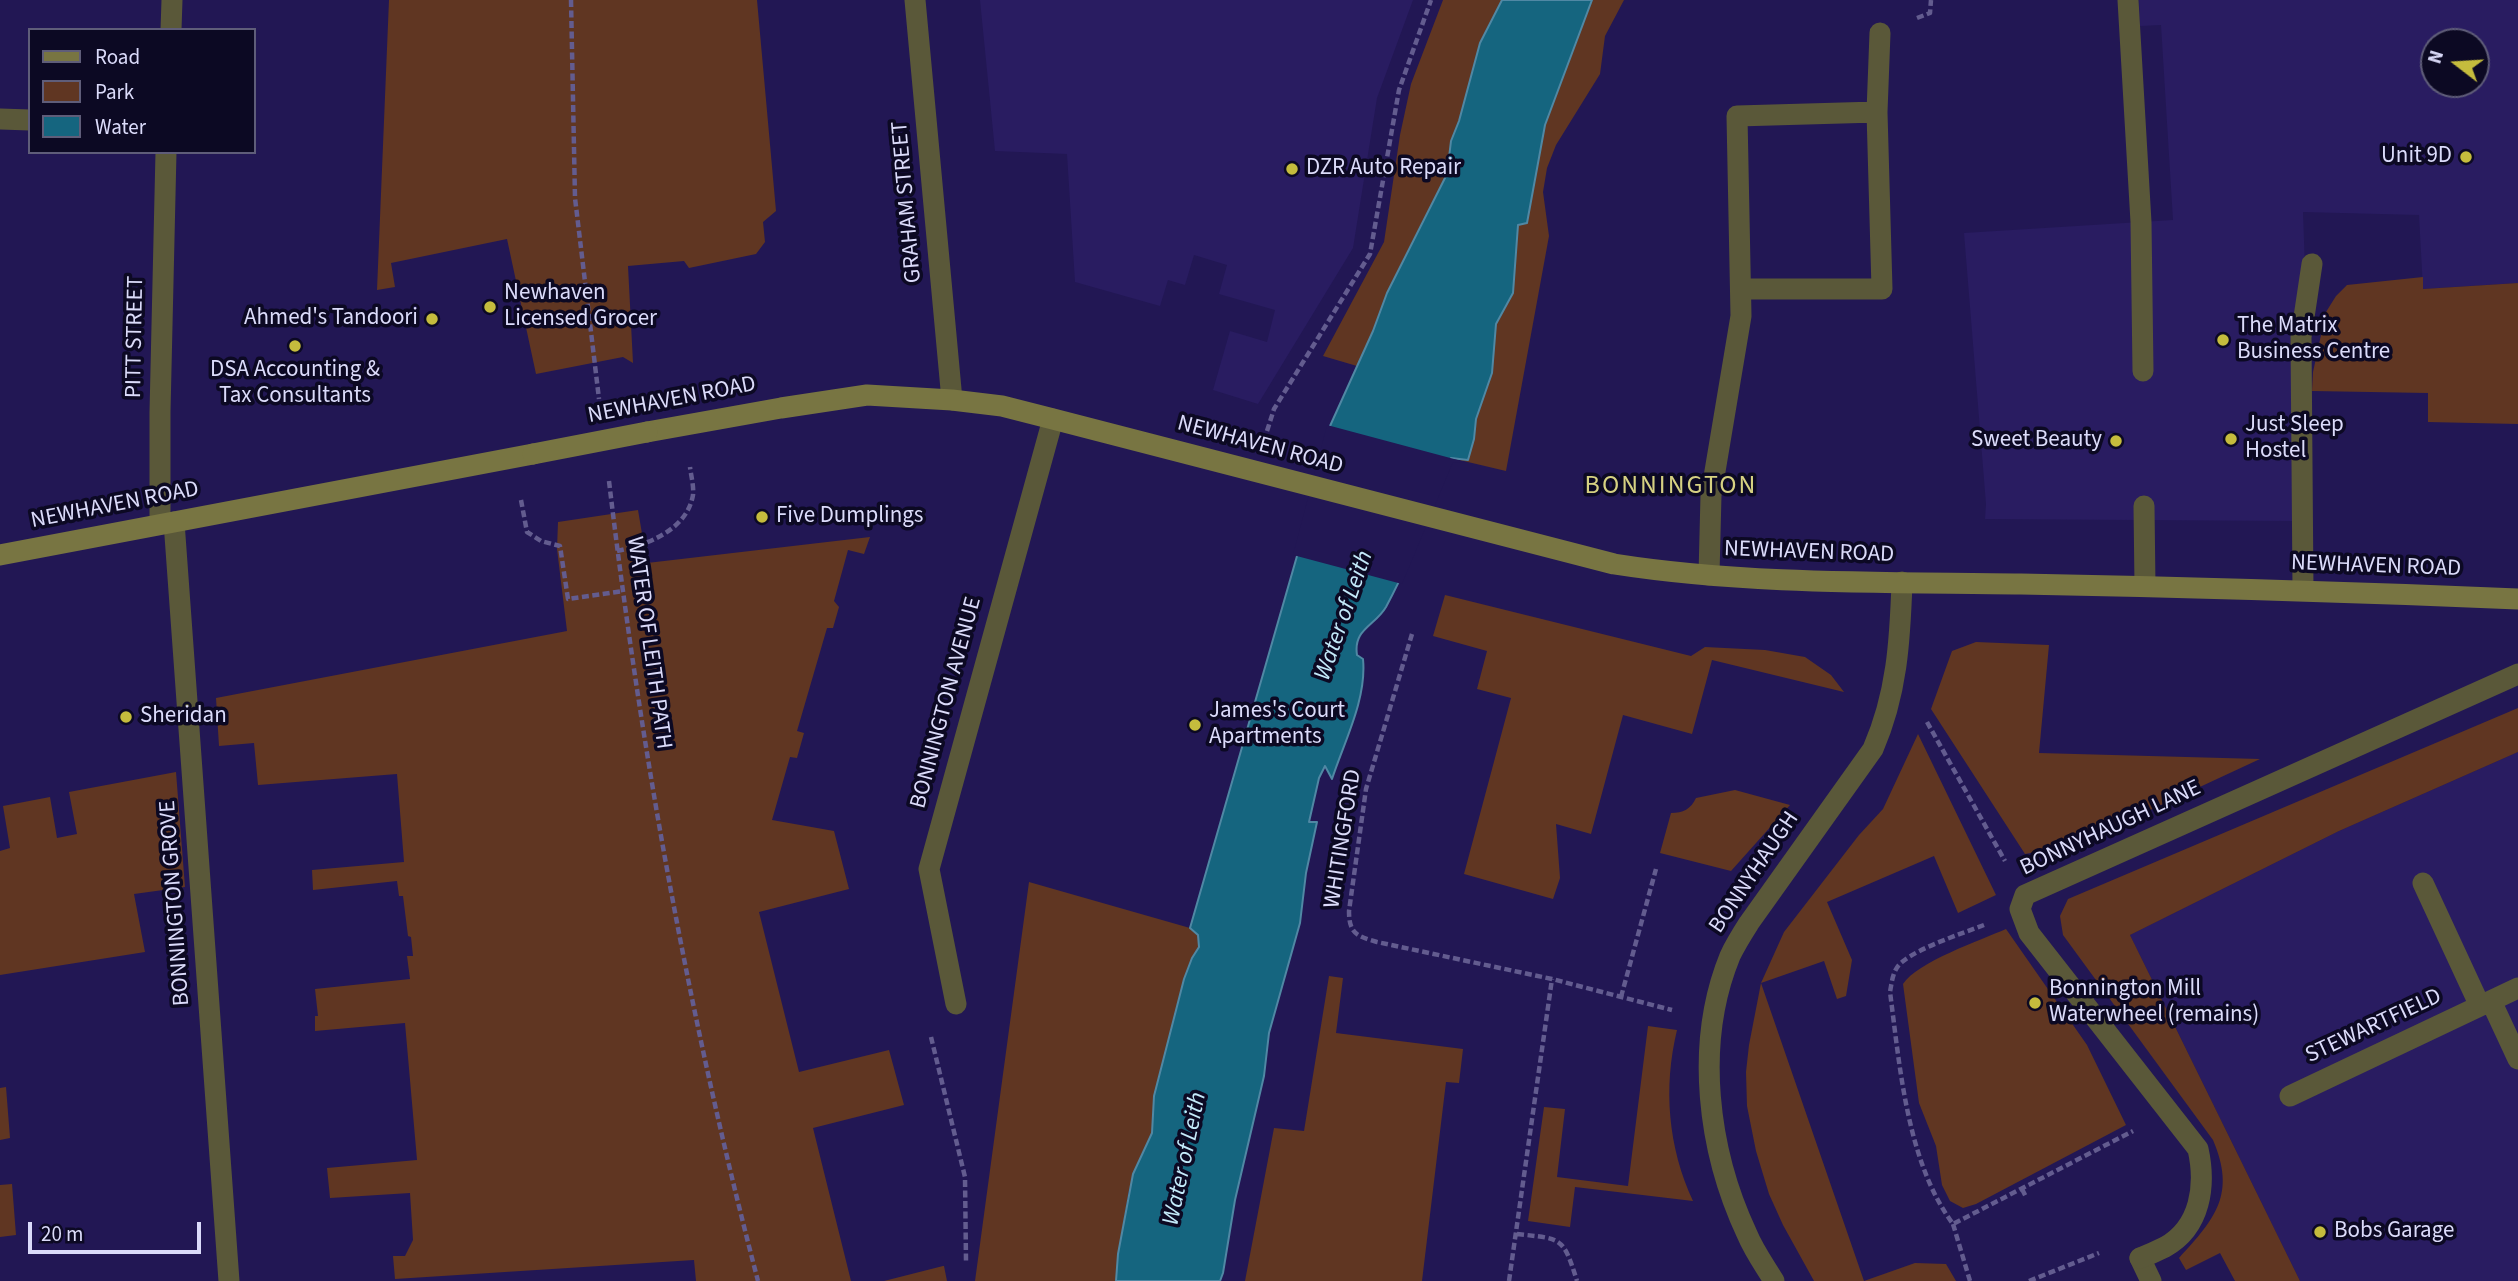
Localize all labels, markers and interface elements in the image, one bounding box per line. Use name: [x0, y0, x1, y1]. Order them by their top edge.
legend: [28, 28, 256, 154]
north arrow: [2420, 28, 2490, 98]
text: Road: [95, 42, 140, 72]
text: N: [2422, 47, 2451, 67]
text: Park: [95, 77, 134, 107]
text: Water: [95, 112, 146, 142]
street label: GRAHAM STREET: [887, 120, 929, 284]
place label: Unit 9D: [2381, 143, 2452, 171]
marker: Unit 9D: [2458, 149, 2474, 165]
place label: DZR Auto Repair: [1306, 155, 1461, 183]
marker: DZR Auto Repair: [1284, 161, 1300, 177]
street label: PITT STREET: [121, 276, 151, 398]
place label: Newhaven Licensed Grocer: [504, 280, 657, 334]
marker: Newhaven Licensed Grocer: [482, 299, 498, 315]
place label: Ahmed's Tandoori: [244, 305, 418, 333]
marker: Ahmed's Tandoori: [424, 311, 440, 327]
place label: The Matrix Business Centre: [2237, 313, 2390, 367]
marker: The Matrix Business Centre: [2215, 332, 2231, 348]
marker: DSA Accounting & Tax Consultants: [287, 338, 303, 354]
place label: DSA Accounting & Tax Consultants: [210, 357, 380, 411]
street label: NEWHAVEN ROAD: [586, 371, 758, 431]
street label: NEWHAVEN ROAD: [1174, 411, 1346, 481]
place label: Just Sleep Hostel: [2245, 412, 2344, 466]
place label: Sweet Beauty: [1971, 427, 2102, 455]
marker: Just Sleep Hostel: [2223, 431, 2239, 447]
marker: Sweet Beauty: [2108, 433, 2124, 449]
district label: BONNINGTON: [1586, 471, 1756, 503]
street label: NEWHAVEN ROAD: [29, 476, 201, 536]
place label: Five Dumplings: [776, 503, 924, 531]
marker: Five Dumplings: [754, 509, 770, 525]
street label: WATER OF LEITH PATH: [619, 535, 677, 751]
street label: NEWHAVEN ROAD: [1723, 536, 1895, 570]
water label: Water of Leith: [1309, 547, 1381, 685]
street label: NEWHAVEN ROAD: [2290, 550, 2462, 584]
street label: BONNINGTON AVENUE: [905, 594, 989, 812]
place label: James's Court Apartments: [1209, 698, 1345, 752]
place label: Sheridan: [140, 703, 227, 731]
marker: Sheridan: [118, 709, 134, 725]
marker: James's Court Apartments: [1187, 717, 1203, 733]
street label: WHITINGFORD: [1319, 768, 1369, 910]
street label: BONNYHAUGH LANE: [2016, 775, 2206, 883]
street label: BONNINGTON GROVE: [155, 799, 197, 1007]
street label: BONNYHAUGH: [1704, 807, 1806, 939]
place label: Bonnington Mill Waterwheel (remains): [2049, 976, 2259, 1030]
street label: STEWARTFIELD: [2302, 983, 2446, 1071]
marker: Bonnington Mill Waterwheel (remains): [2027, 995, 2043, 1011]
water label: Water of Leith: [1158, 1090, 1214, 1228]
scale bar: [32, 1208, 205, 1252]
place label: Bobs Garage: [2334, 1218, 2454, 1246]
text: 20 m: [41, 1219, 83, 1249]
marker: Bobs Garage: [2312, 1224, 2328, 1240]

